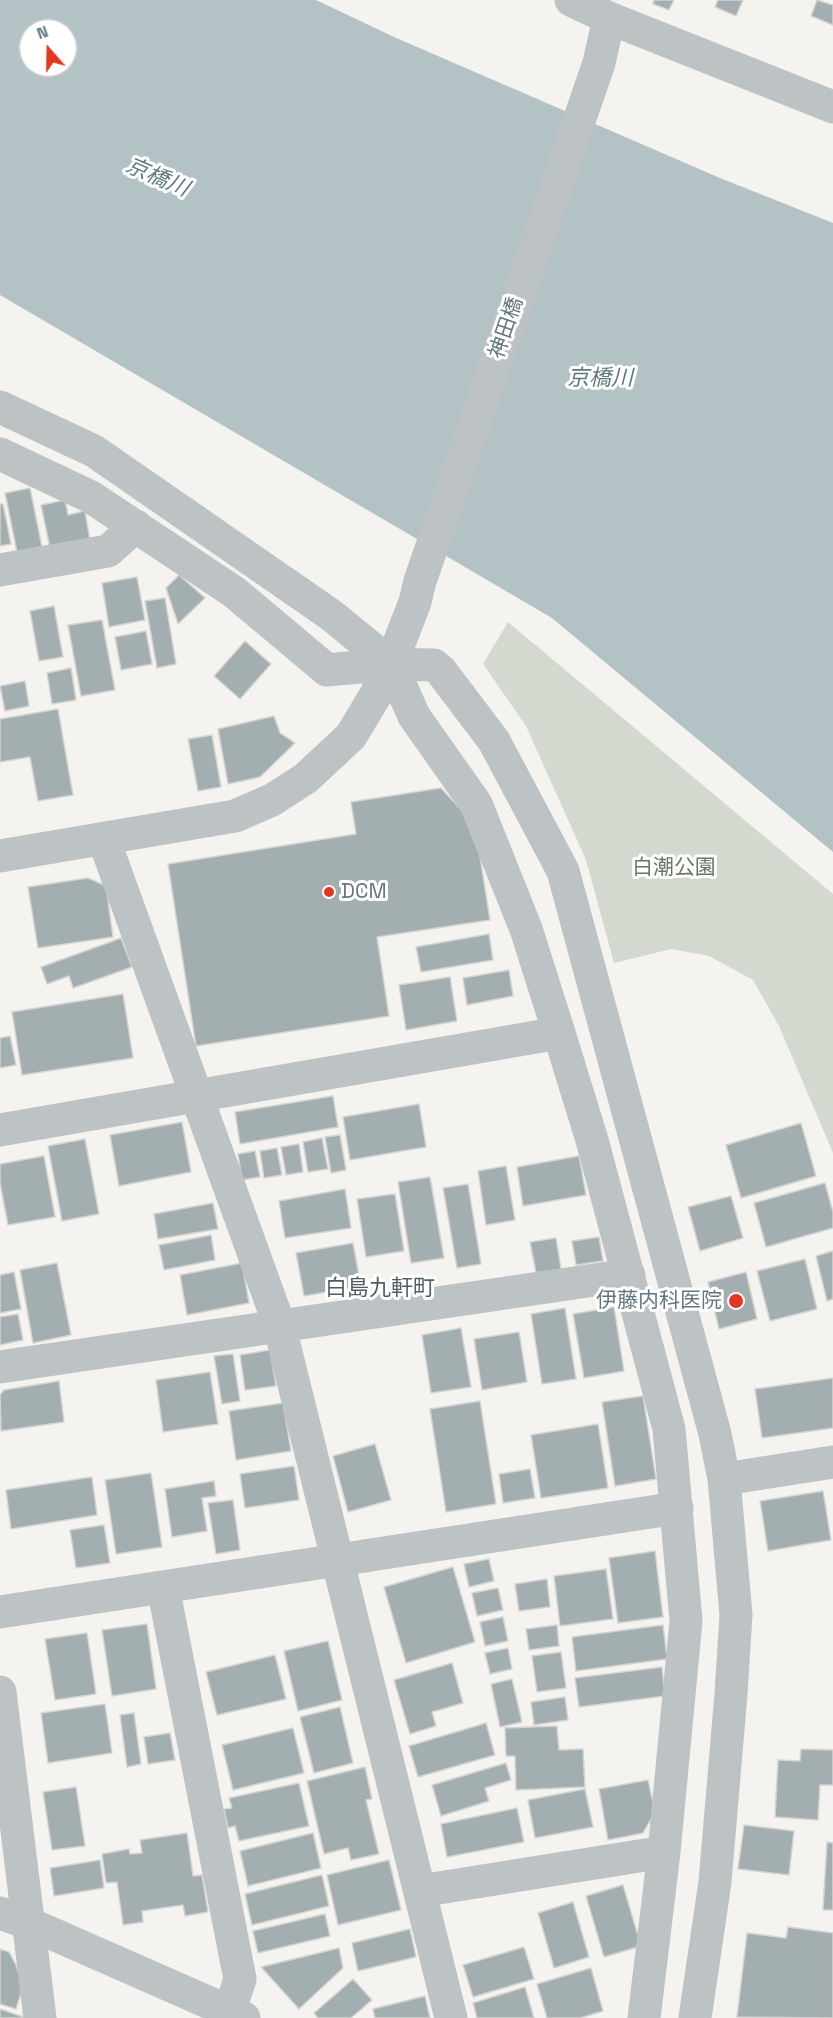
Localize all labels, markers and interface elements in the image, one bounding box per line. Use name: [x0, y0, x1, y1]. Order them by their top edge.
north arrow: [18, 18, 78, 78]
text: N: [34, 21, 51, 44]
water label: 京橋川: [121, 153, 193, 203]
street label: 神田橋: [485, 294, 529, 362]
water label: 京橋川: [567, 366, 633, 392]
park label: 白潮公園: [632, 855, 716, 881]
place label: DCM: [341, 879, 387, 905]
marker: DCM: [322, 885, 336, 899]
district label: 白島九軒町: [325, 1276, 435, 1302]
place label: 伊藤内科医院: [596, 1288, 722, 1314]
marker: 伊藤内科医院: [727, 1292, 745, 1310]

